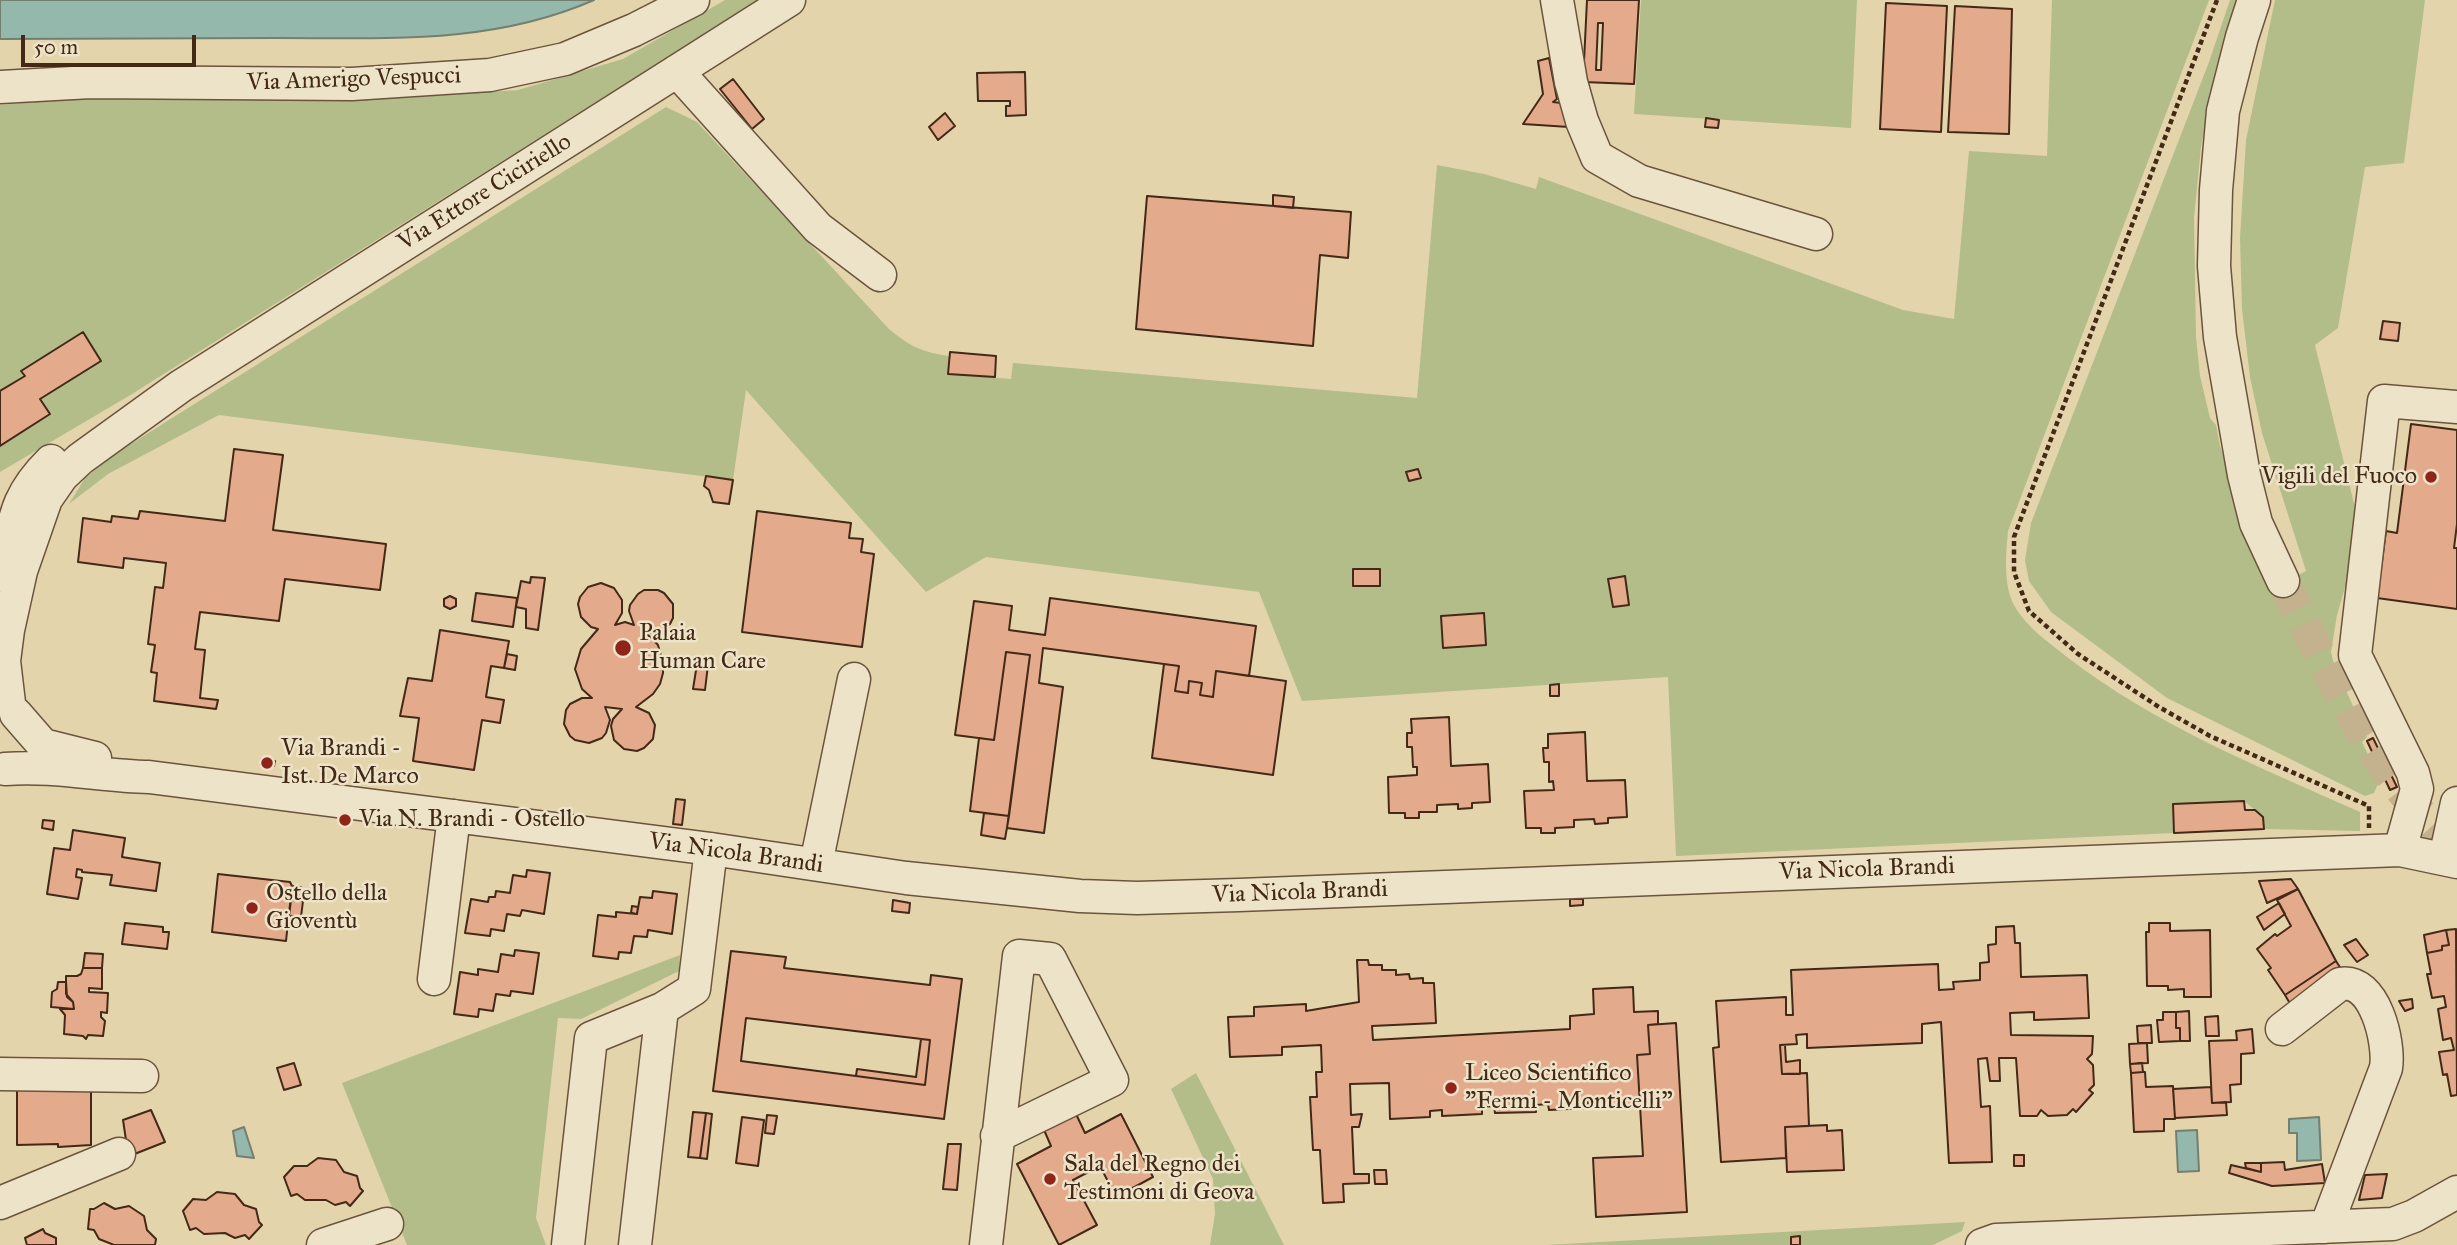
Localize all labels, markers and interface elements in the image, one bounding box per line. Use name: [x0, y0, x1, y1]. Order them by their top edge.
scale bar: [24, 21, 200, 65]
text: 50 m: [34, 34, 78, 60]
street label: Via Amerigo Vespucci: [246, 62, 462, 98]
street label: Via Ettore Ciciriello: [393, 128, 577, 258]
place label: Vigili del Fuoco: [2261, 463, 2417, 491]
marker: Vigili del Fuoco: [2423, 469, 2439, 485]
place label: Palaia Human Care: [639, 620, 766, 676]
marker: Palaia Human Care: [613, 638, 633, 658]
place label: Via Brandi - Ist. De Marco: [281, 735, 419, 791]
marker: Via Brandi - Ist. De Marco: [259, 755, 275, 771]
place label: Via N. Brandi - Ostello: [359, 806, 585, 834]
marker: Via N. Brandi - Ostello: [337, 812, 353, 828]
street label: Via Nicola Brandi: [647, 827, 825, 881]
street label: Via Nicola Brandi: [1779, 853, 1955, 887]
street label: Via Nicola Brandi: [1212, 876, 1388, 910]
place label: Ostello della Gioventù: [266, 880, 387, 936]
marker: Ostello della Gioventù: [244, 900, 260, 916]
place label: Liceo Scientifico "Fermi - Monticelli": [1465, 1060, 1673, 1116]
marker: Liceo Scientifico "Fermi - Monticelli": [1443, 1080, 1459, 1096]
place label: Sala del Regno dei Testimoni di Geova: [1064, 1151, 1254, 1207]
marker: Sala del Regno dei Testimoni di Geova: [1042, 1171, 1058, 1187]

